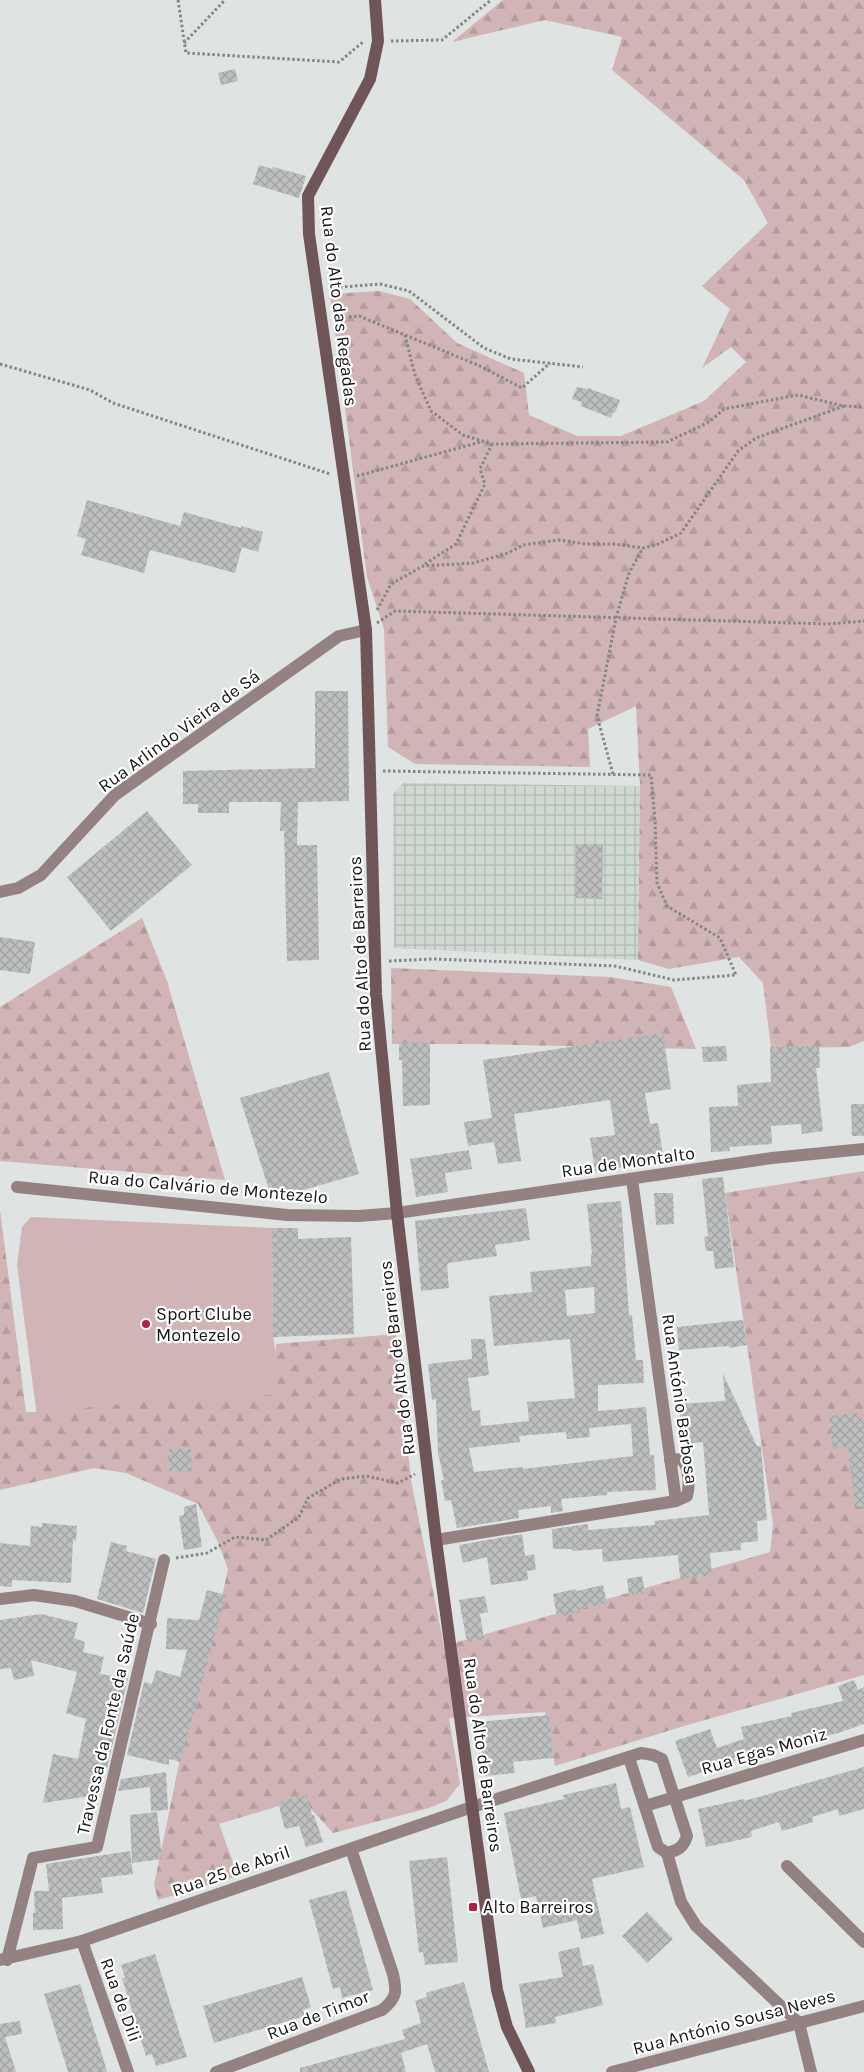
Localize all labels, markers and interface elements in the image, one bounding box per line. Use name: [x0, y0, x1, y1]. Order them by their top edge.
street label: Rua do Alto das Regadas: [316, 204, 362, 408]
street label: Rua Arlindo Vieira de Sá: [94, 665, 264, 797]
street label: Rua do Alto de Barreiros: [344, 856, 376, 1052]
street label: Rua de Montalto: [560, 1142, 696, 1182]
street label: Rua do Calvário de Montezelo: [87, 1166, 329, 1208]
street label: Rua do Alto de Barreiros: [374, 1259, 420, 1457]
place label: Sport Clube Montezelo: [156, 1303, 252, 1346]
street label: Rua António Barbosa: [657, 1312, 703, 1486]
marker: Sport Clube Montezelo: [140, 1318, 152, 1330]
street label: Travessa da Fonte da Saúde: [72, 1611, 144, 1837]
street label: Rua do Alto de Barreiros: [458, 1656, 508, 1854]
street label: Rua Egas Moniz: [699, 1723, 829, 1779]
street label: Rua 25 de Abril: [169, 1841, 293, 1901]
place label: Alto Barreiros: [483, 1896, 594, 1918]
marker: Alto Barreiros: [467, 1901, 479, 1913]
street label: Rua de Dili: [96, 1955, 146, 2045]
street label: Rua António Sousa Neves: [630, 1984, 838, 2060]
street label: Rua de Timor: [264, 1985, 373, 2045]

